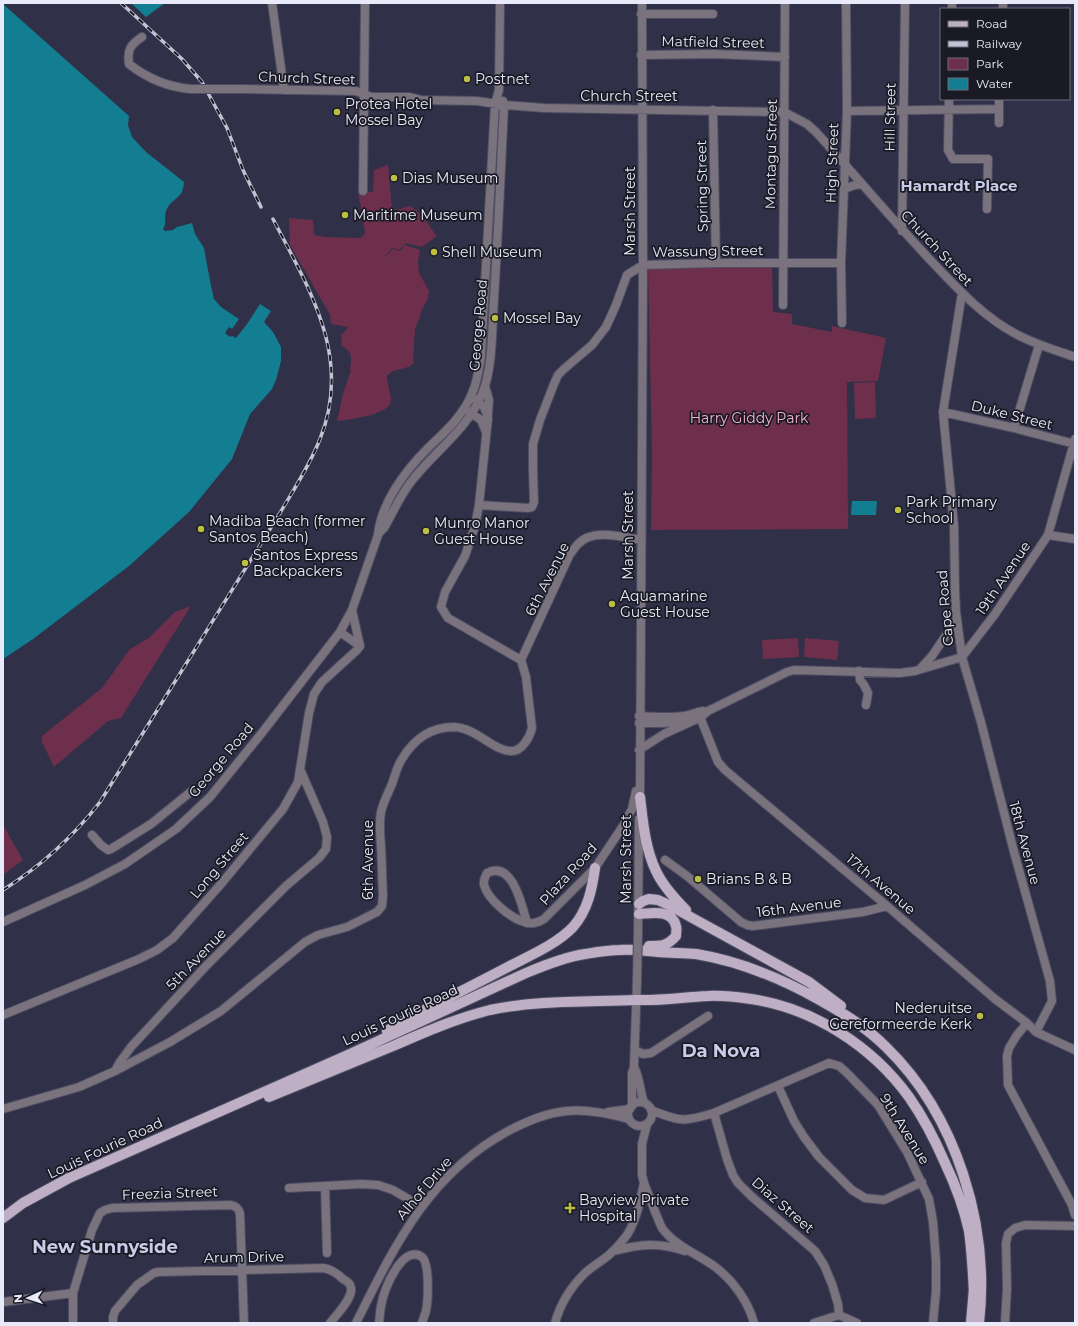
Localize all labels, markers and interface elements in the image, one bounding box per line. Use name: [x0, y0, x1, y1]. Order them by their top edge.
legend: [940, 8, 1070, 100]
text: Road: [976, 16, 1007, 31]
street label: Matfield Street: [661, 32, 765, 52]
text: Railway: [976, 36, 1022, 51]
text: Park: [976, 56, 1004, 71]
street label: Church Street: [258, 67, 356, 89]
place label: Postnet: [475, 70, 530, 88]
marker: Postnet: [462, 74, 472, 84]
text: Water: [976, 76, 1013, 91]
street label: Hill Street: [880, 82, 900, 151]
street label: Church Street: [580, 87, 678, 105]
place label: Protea Hotel Mossel Bay: [345, 95, 432, 129]
street label: Montagu Street: [761, 98, 781, 209]
marker: Protea Hotel Mossel Bay: [332, 107, 342, 117]
street label: High Street: [822, 122, 842, 203]
street label: Spring Street: [692, 139, 712, 232]
street label: Marsh Street: [621, 166, 639, 256]
place label: Dias Museum: [402, 169, 498, 187]
marker: Dias Museum: [389, 173, 399, 183]
district label: Hamardt Place: [901, 176, 1017, 195]
place label: Maritime Museum: [353, 206, 483, 224]
street label: Church Street: [897, 206, 977, 290]
marker: Maritime Museum: [340, 210, 350, 220]
street label: Wassung Street: [652, 241, 764, 261]
place label: Shell Museum: [442, 243, 542, 261]
marker: Shell Museum: [429, 247, 439, 257]
street label: George Road: [465, 278, 491, 372]
place label: Mossel Bay: [503, 309, 581, 327]
marker: Mossel Bay: [490, 313, 500, 323]
street label: Duke Street: [969, 396, 1055, 434]
park label: Harry Giddy Park: [690, 409, 809, 427]
street label: Marsh Street: [619, 490, 637, 580]
place label: Park Primary School: [906, 493, 997, 527]
marker: Park Primary School: [893, 505, 903, 515]
place label: Madiba Beach (former Santos Beach): [209, 512, 366, 546]
place label: Munro Manor Guest House: [434, 514, 530, 548]
marker: Madiba Beach (former Santos Beach): [196, 524, 206, 534]
marker: Munro Manor Guest House: [421, 526, 431, 536]
street label: 19th Avenue: [972, 538, 1034, 618]
street label: 6th Avenue: [521, 539, 573, 619]
place label: Santos Express Backpackers: [253, 546, 358, 580]
marker: Santos Express Backpackers: [240, 558, 250, 568]
street label: Cape Road: [933, 569, 957, 647]
place label: Aquamarine Guest House: [620, 587, 710, 621]
marker: Aquamarine Guest House: [607, 599, 617, 609]
street label: George Road: [185, 719, 257, 801]
street label: 18th Avenue: [1005, 799, 1045, 887]
street label: Marsh Street: [617, 814, 635, 904]
street label: 6th Avenue: [359, 820, 377, 900]
street label: Long Street: [186, 828, 252, 902]
street label: Plaza Road: [535, 839, 601, 909]
street label: 17th Avenue: [843, 850, 919, 918]
place label: Brians B & B: [706, 870, 792, 888]
marker: Brians B & B: [693, 874, 703, 884]
street label: 16th Avenue: [756, 893, 842, 921]
street label: 5th Avenue: [162, 924, 230, 994]
street label: Louis Fourie Road: [339, 980, 461, 1050]
place label: Nederuitse Gereformeerde Kerk: [829, 999, 973, 1033]
marker: Nederuitse Gereformeerde Kerk: [975, 1011, 985, 1021]
district label: Da Nova: [682, 1040, 760, 1062]
street label: 9th Avenue: [876, 1090, 934, 1168]
street label: Louis Fourie Road: [44, 1113, 166, 1183]
street label: Alhof Drive: [392, 1153, 456, 1223]
street label: Diaz Street: [748, 1173, 818, 1237]
street label: Freezia Street: [122, 1182, 219, 1204]
place label: Bayview Private Hospital: [579, 1191, 689, 1225]
marker: Bayview Private Hospital: [564, 1202, 576, 1214]
district label: New Sunnyside: [32, 1236, 178, 1258]
street label: Arum Drive: [204, 1247, 284, 1267]
north arrow: [8, 1278, 48, 1318]
text: N: [11, 1294, 25, 1303]

